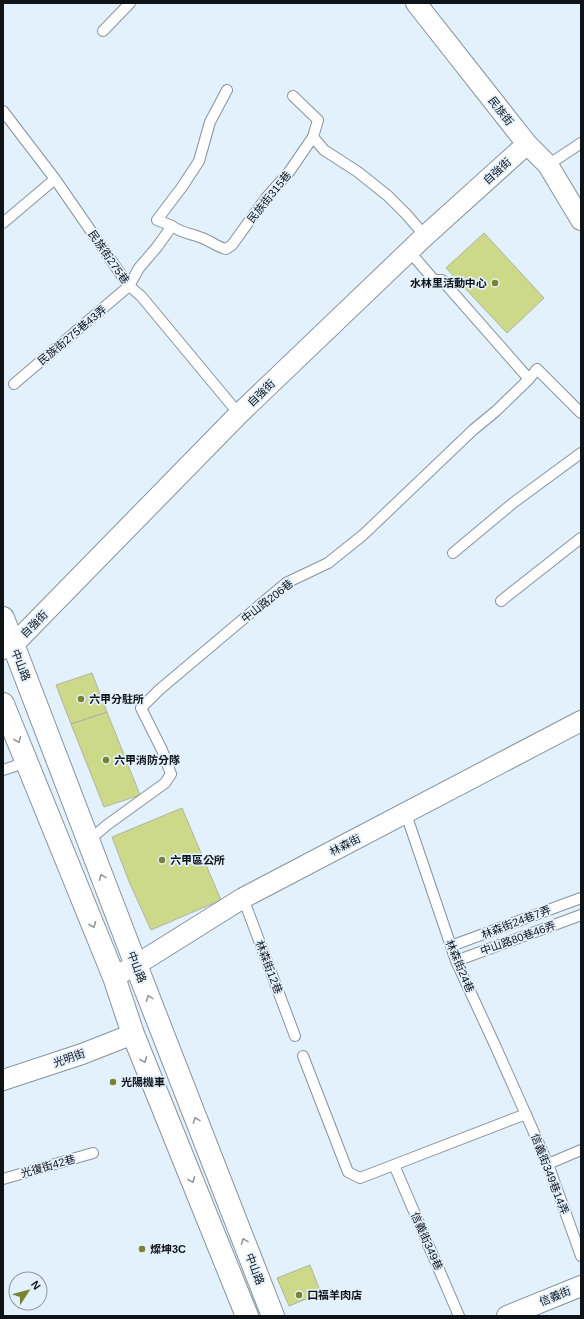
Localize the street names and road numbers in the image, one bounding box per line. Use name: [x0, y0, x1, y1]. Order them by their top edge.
street label: 民族街: [486, 94, 516, 128]
street label: 自強街: [481, 156, 513, 186]
street label: 民族街315巷: [245, 169, 293, 225]
street label: 民族街275巷: [86, 228, 132, 286]
street label: 民族街275巷43弄: [35, 303, 109, 367]
street label: 自強街: [245, 377, 277, 409]
street label: 中山路206巷: [239, 577, 295, 625]
street label: 自強街: [18, 608, 50, 640]
street label: 中山路: [9, 647, 33, 683]
street label: 林森街: [328, 832, 362, 858]
street label: 林森街24巷7弄: [480, 903, 552, 941]
street label: 中山路80巷46弄: [479, 919, 557, 957]
street label: 林森街24巷: [443, 938, 477, 994]
street label: 林森街12巷: [253, 939, 285, 995]
street label: 中山路: [125, 949, 149, 985]
street label: 光明街: [51, 1047, 87, 1069]
street label: 信義街349巷14弄: [529, 1132, 571, 1216]
street label: 光復街42巷: [19, 1152, 77, 1180]
street label: 信義街349巷: [409, 1210, 445, 1272]
street label: 中山路: [243, 1251, 267, 1287]
street label: 信義街: [537, 1284, 573, 1308]

